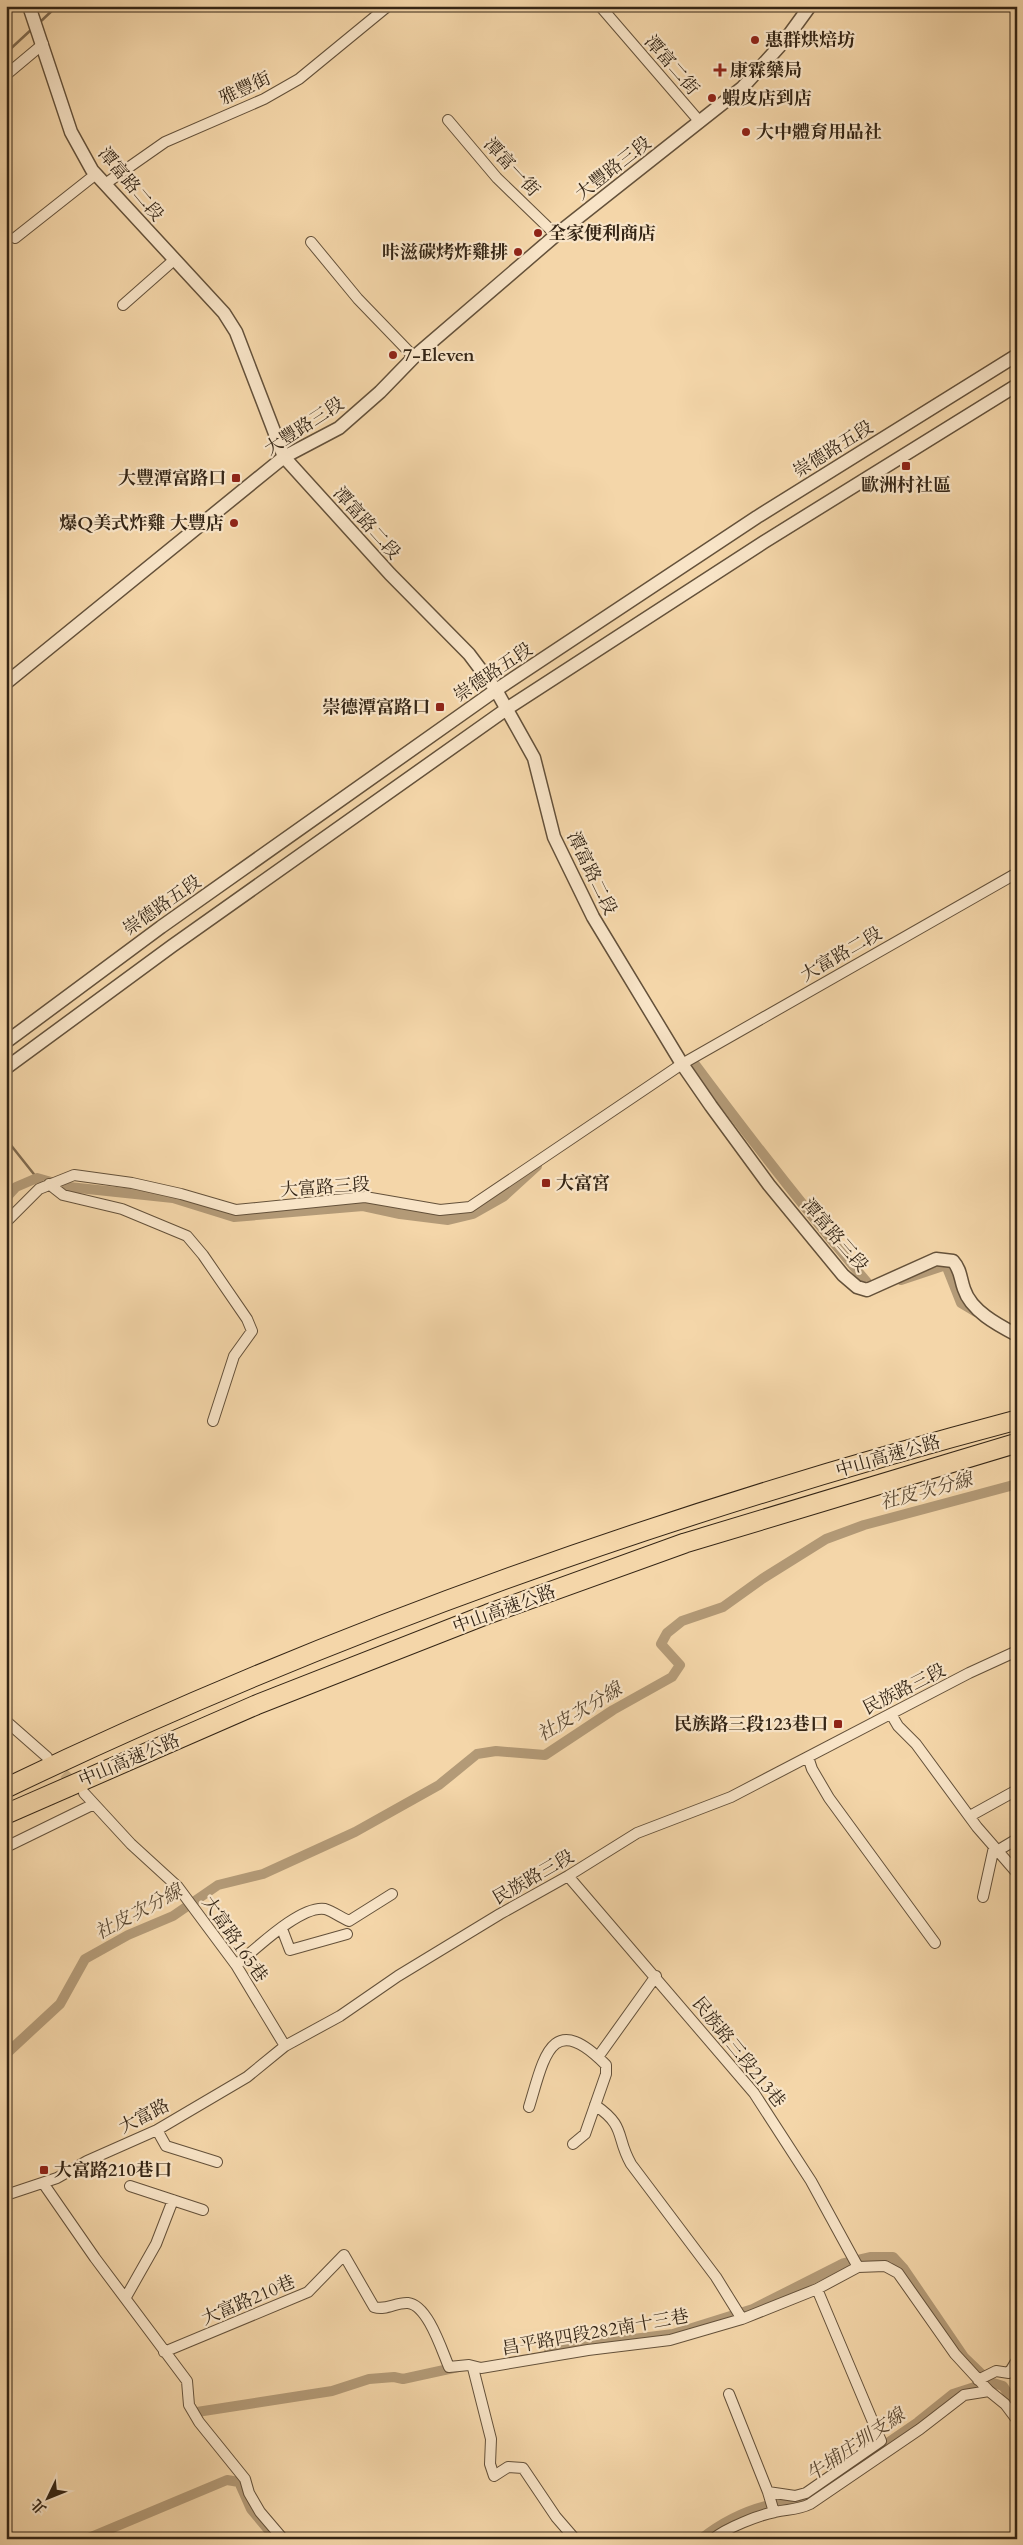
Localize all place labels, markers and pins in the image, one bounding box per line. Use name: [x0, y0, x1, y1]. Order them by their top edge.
place label: 惠群烘焙坊: [765, 28, 855, 53]
marker: 惠群烘焙坊: [749, 34, 761, 46]
place label: 康霖藥局: [730, 58, 802, 83]
marker: 康霖藥局: [714, 64, 726, 76]
place label: 蝦皮店到店: [722, 86, 812, 111]
marker: 蝦皮店到店: [706, 92, 718, 104]
place label: 大中體育用品社: [756, 120, 882, 145]
marker: 大中體育用品社: [740, 126, 752, 138]
place label: 全家便利商店: [548, 221, 656, 246]
marker: 全家便利商店: [532, 227, 544, 239]
place label: 咔滋碳烤炸雞排: [382, 240, 508, 265]
marker: 咔滋碳烤炸雞排: [512, 246, 524, 258]
place label: 7-Eleven: [403, 343, 475, 368]
marker: 7-Eleven: [387, 349, 399, 361]
marker: 歐洲村社區: [900, 460, 912, 472]
place label: 大豐潭富路口: [118, 466, 226, 491]
marker: 大豐潭富路口: [230, 472, 242, 484]
place label: 歐洲村社區: [861, 473, 951, 498]
place label: 爆Q美式炸雞 大豐店: [59, 511, 224, 536]
marker: 爆Q美式炸雞 大豐店: [228, 517, 240, 529]
place label: 崇德潭富路口: [322, 695, 430, 720]
marker: 崇德潭富路口: [434, 701, 446, 713]
place label: 大富宮: [556, 1171, 610, 1196]
marker: 大富宮: [540, 1177, 552, 1189]
place label: 民族路三段123巷口: [674, 1712, 828, 1737]
marker: 民族路三段123巷口: [832, 1718, 844, 1730]
place label: 大富路210巷口: [54, 2158, 172, 2183]
marker: 大富路210巷口: [38, 2164, 50, 2176]

